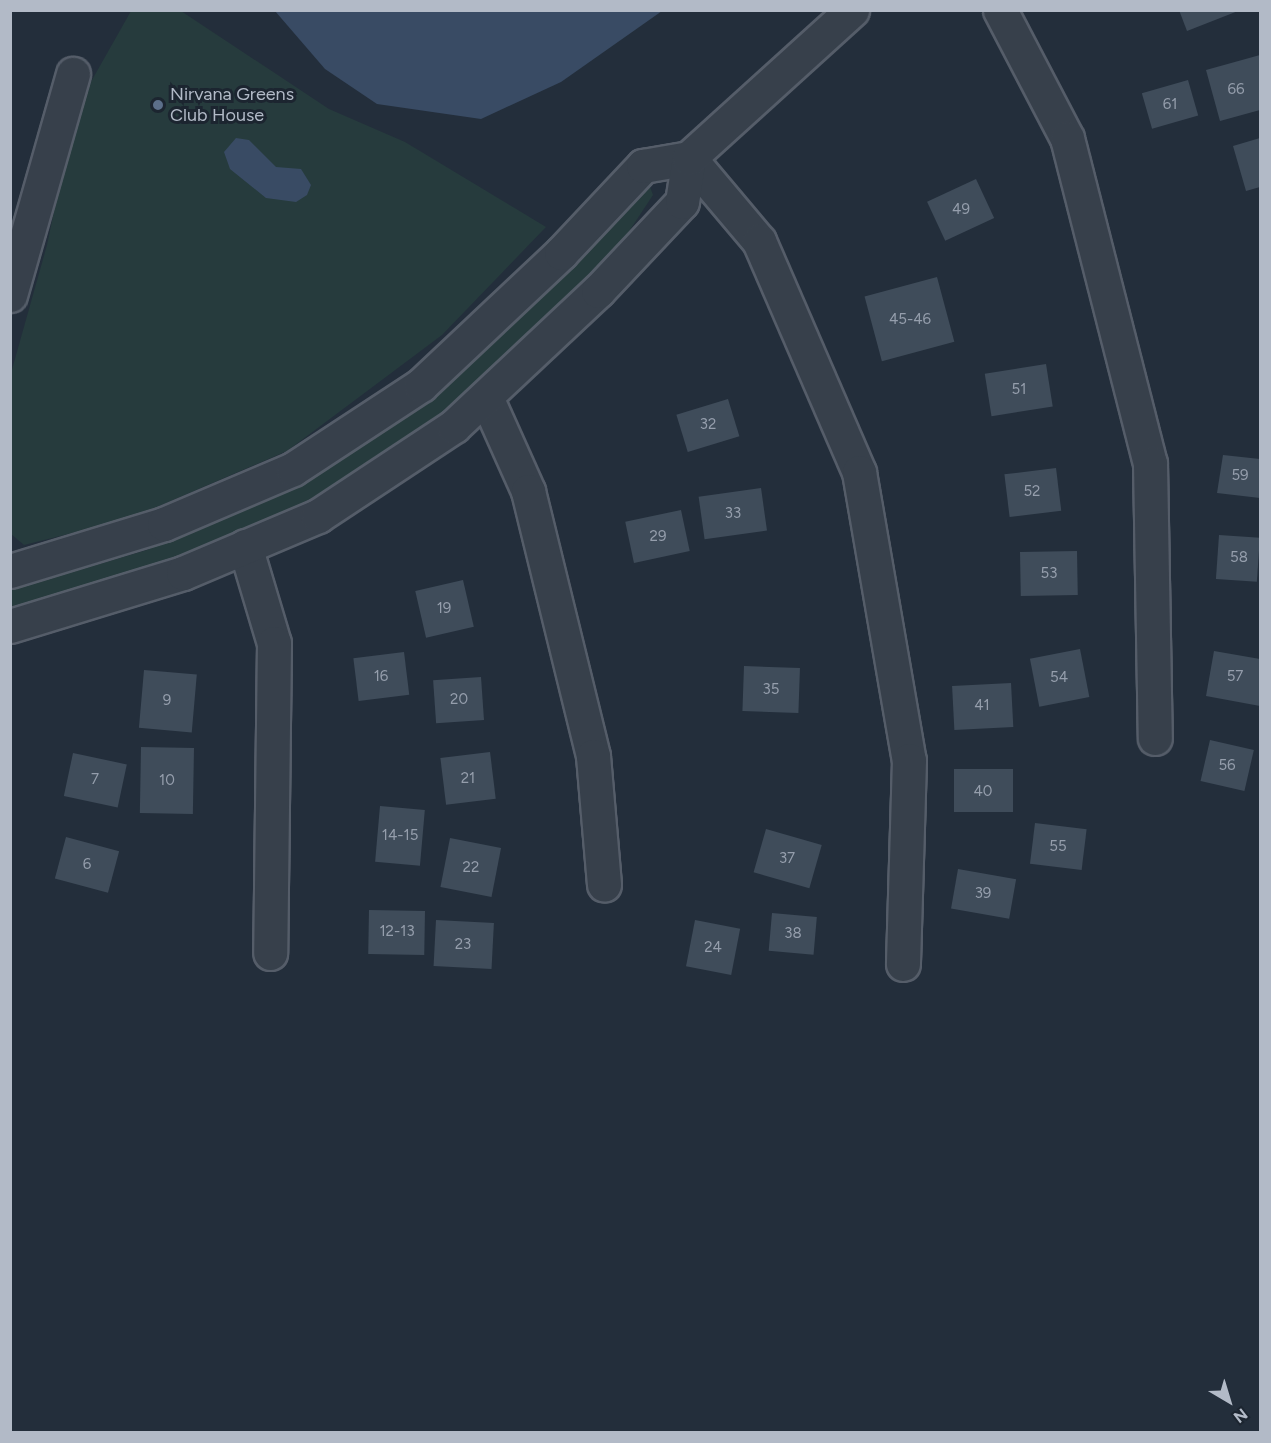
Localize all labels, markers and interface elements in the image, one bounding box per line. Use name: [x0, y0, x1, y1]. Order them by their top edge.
house number: 66: [1228, 81, 1244, 99]
place label: Nirvana Greens Club House: [170, 84, 294, 127]
house number: 61: [1163, 96, 1177, 114]
marker: Nirvana Greens Club House: [151, 98, 165, 112]
house number: 49: [952, 201, 970, 219]
house number: 45-46: [889, 311, 931, 329]
house number: 51: [1012, 381, 1026, 399]
house number: 32: [700, 416, 716, 434]
house number: 59: [1231, 467, 1249, 485]
house number: 52: [1023, 483, 1041, 501]
house number: 33: [725, 505, 741, 523]
house number: 29: [650, 528, 666, 546]
house number: 58: [1230, 549, 1248, 567]
house number: 53: [1041, 565, 1057, 583]
house number: 19: [437, 600, 451, 618]
house number: 16: [374, 668, 388, 686]
house number: 57: [1227, 668, 1243, 686]
house number: 54: [1050, 669, 1068, 687]
house number: 35: [763, 681, 779, 699]
house number: 20: [450, 691, 468, 709]
house number: 9: [163, 692, 171, 710]
house number: 41: [974, 697, 990, 715]
house number: 56: [1218, 757, 1236, 775]
house number: 21: [461, 770, 475, 788]
house number: 7: [91, 771, 99, 789]
house number: 10: [159, 772, 175, 790]
house number: 40: [974, 783, 992, 801]
house number: 14-15: [382, 827, 418, 845]
house number: 55: [1049, 838, 1067, 856]
house number: 37: [779, 850, 795, 868]
house number: 6: [83, 856, 91, 874]
house number: 22: [463, 859, 479, 877]
house number: 39: [975, 885, 991, 903]
house number: 12-13: [379, 923, 415, 941]
house number: 38: [784, 925, 802, 943]
house number: 23: [455, 936, 471, 954]
house number: 24: [704, 939, 722, 957]
north arrow: [1199, 1371, 1259, 1431]
text: N: [1230, 1404, 1251, 1427]

